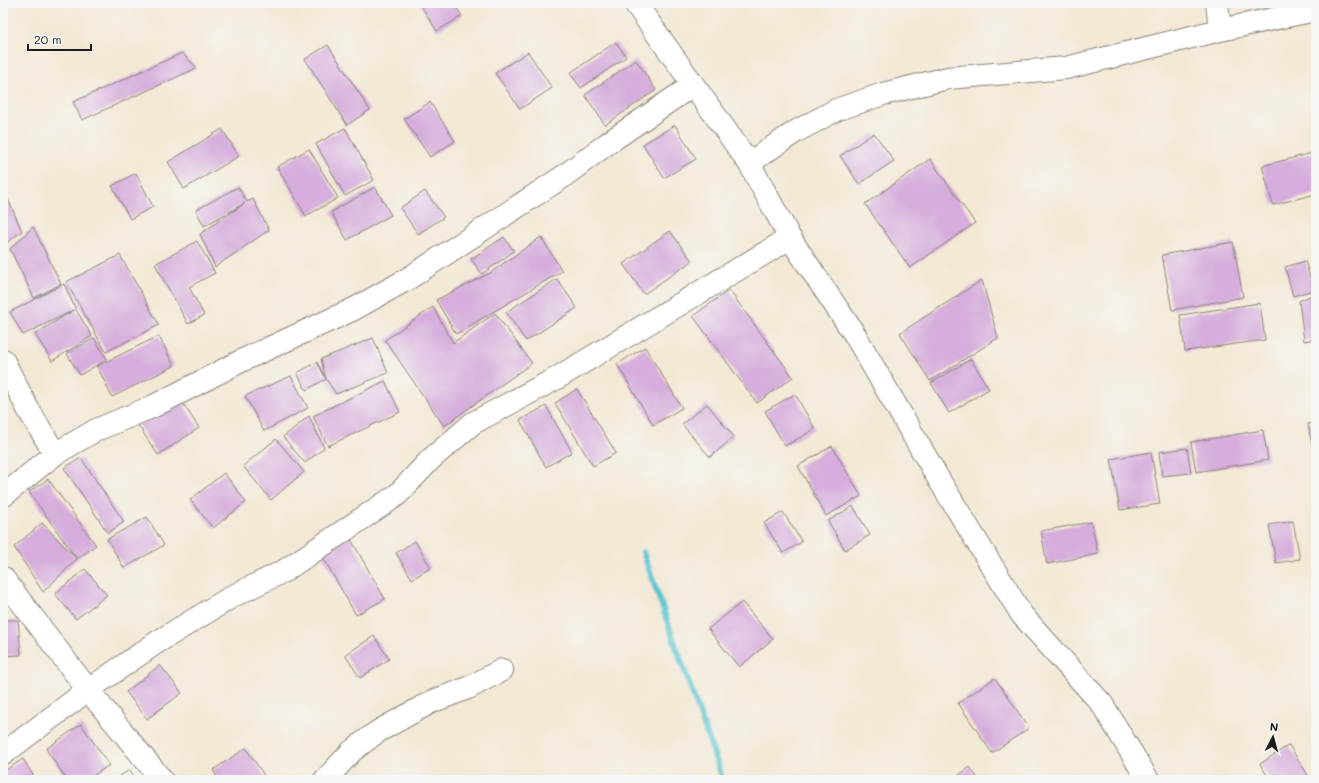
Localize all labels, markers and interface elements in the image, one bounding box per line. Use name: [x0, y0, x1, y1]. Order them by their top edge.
scale bar: [28, 26, 91, 52]
text: 20 m: [34, 31, 62, 47]
north arrow: [1253, 717, 1293, 757]
text: N: [1269, 719, 1279, 734]

